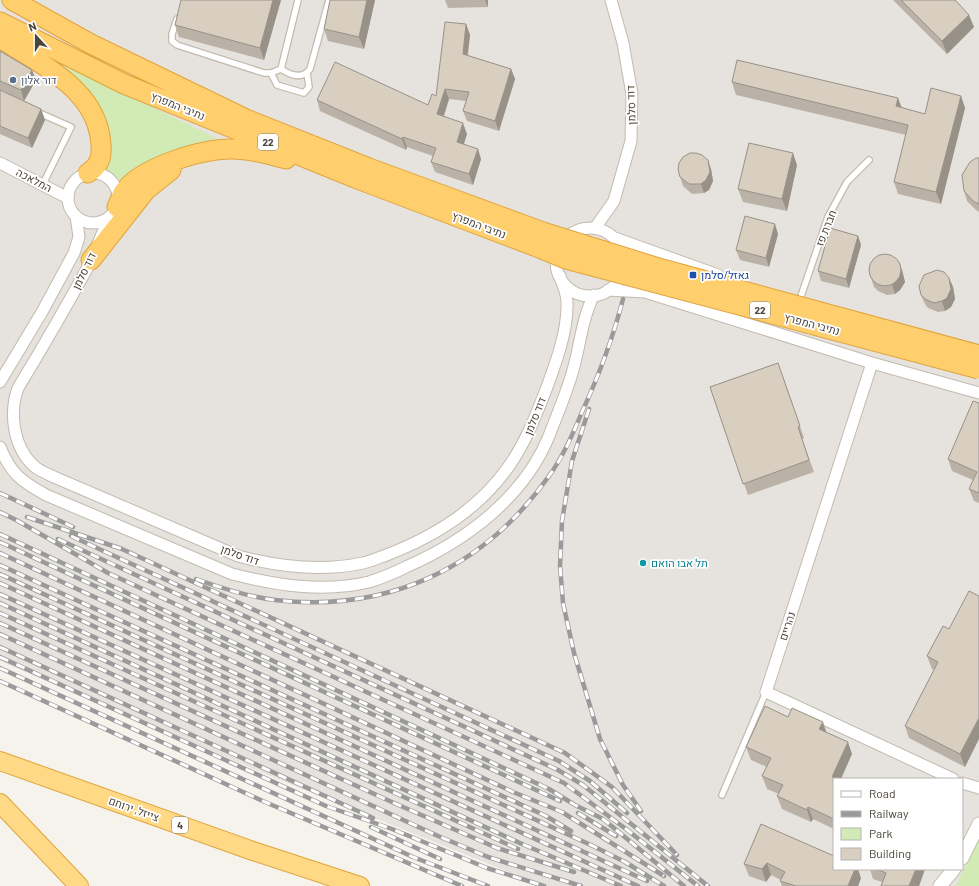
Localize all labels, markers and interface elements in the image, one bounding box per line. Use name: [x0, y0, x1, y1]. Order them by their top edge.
north arrow: [16, 16, 56, 56]
text: N: [26, 19, 38, 34]
place label: דור אלון: [21, 73, 57, 86]
marker: דור אלון: [8, 75, 18, 85]
street label: דוד סלמן: [623, 85, 638, 125]
street label: נתיבי המפרץ: [149, 89, 207, 122]
road number: 22: [258, 134, 278, 150]
street label: המלאכה: [14, 165, 54, 194]
street label: נתיבי המפרץ: [450, 208, 508, 241]
street label: חברת פז: [812, 208, 839, 248]
street label: דוד סלמן: [69, 250, 98, 291]
place label: גאזל/סלמן: [701, 268, 749, 281]
marker: גאזל/סלמן: [688, 270, 698, 280]
road number: 22: [750, 302, 770, 318]
street label: נתיבי המפרץ: [783, 310, 841, 337]
street label: דוד סלמן: [521, 395, 548, 437]
street label: דוד סלמן: [219, 542, 261, 567]
place label: תל אבו הואם: [651, 556, 708, 569]
marker: תל אבו הואם: [638, 558, 648, 568]
street label: נהריים: [776, 610, 797, 642]
legend: [833, 778, 963, 870]
text: Road: [869, 786, 896, 800]
street label: צייזל, ירוחם: [107, 793, 161, 824]
text: Railway: [869, 806, 909, 820]
road number: 4: [172, 817, 188, 833]
text: Park: [869, 826, 893, 840]
text: Building: [869, 846, 911, 860]

